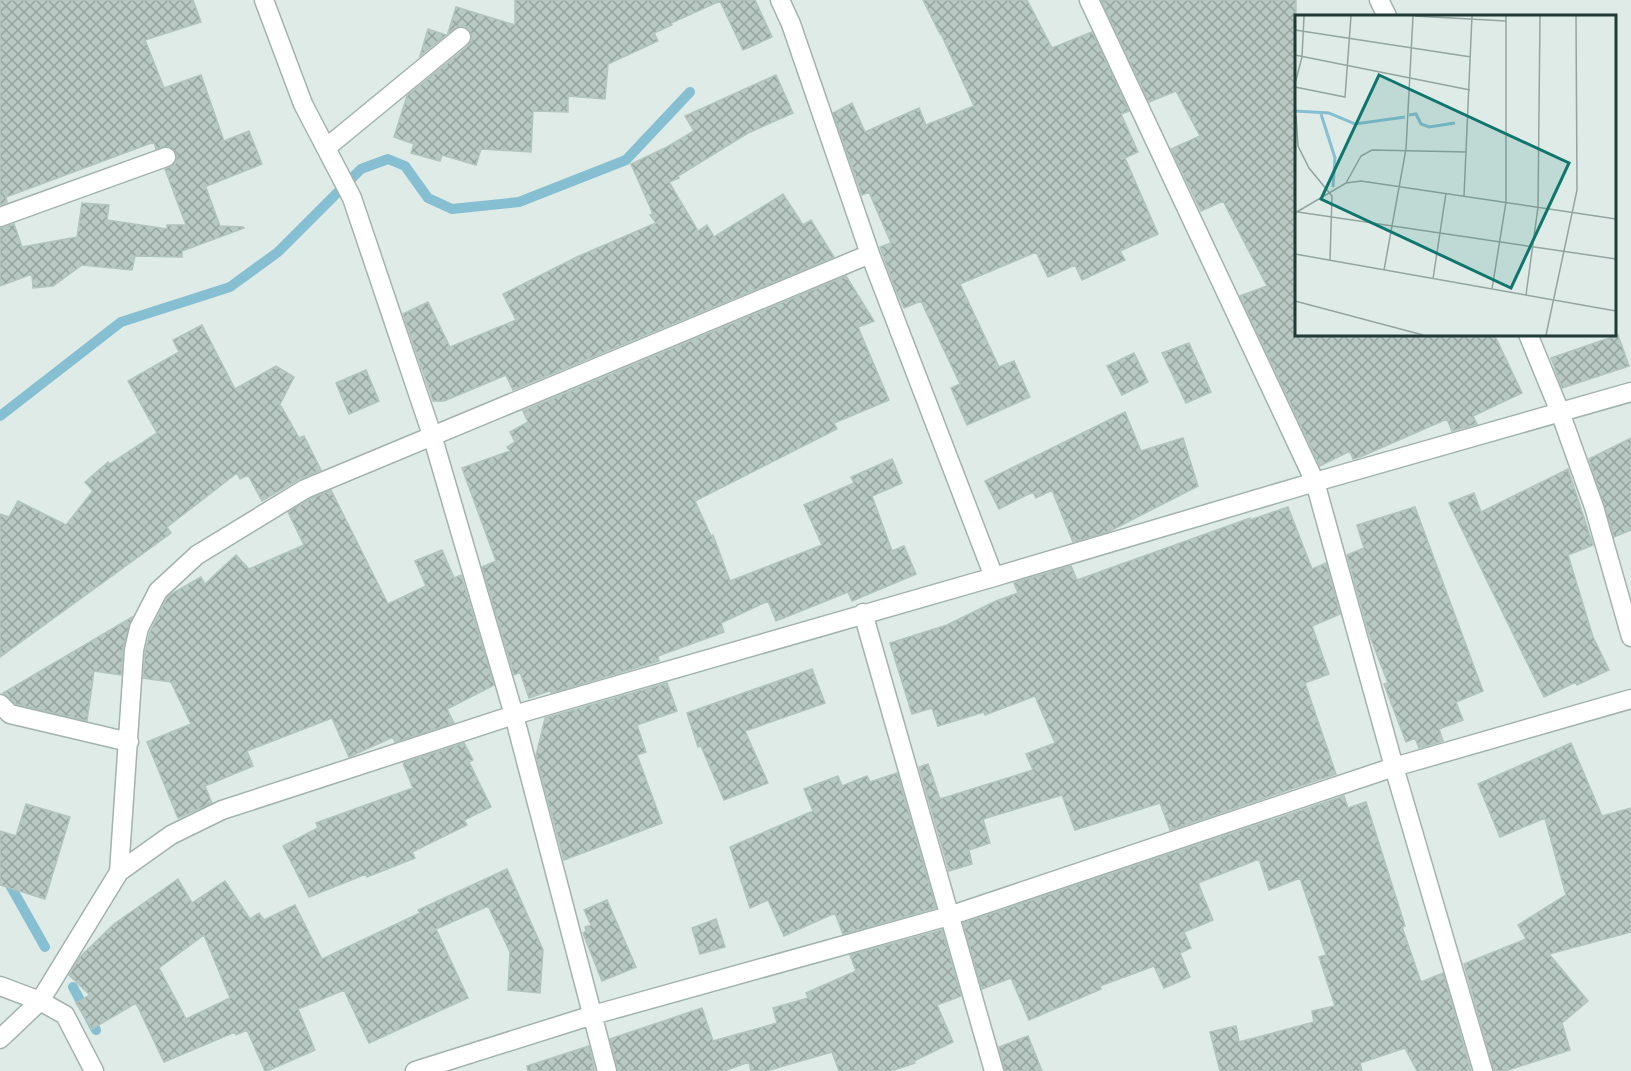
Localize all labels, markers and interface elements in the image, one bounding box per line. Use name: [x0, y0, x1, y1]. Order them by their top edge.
inset map: [1295, 15, 1616, 336]

